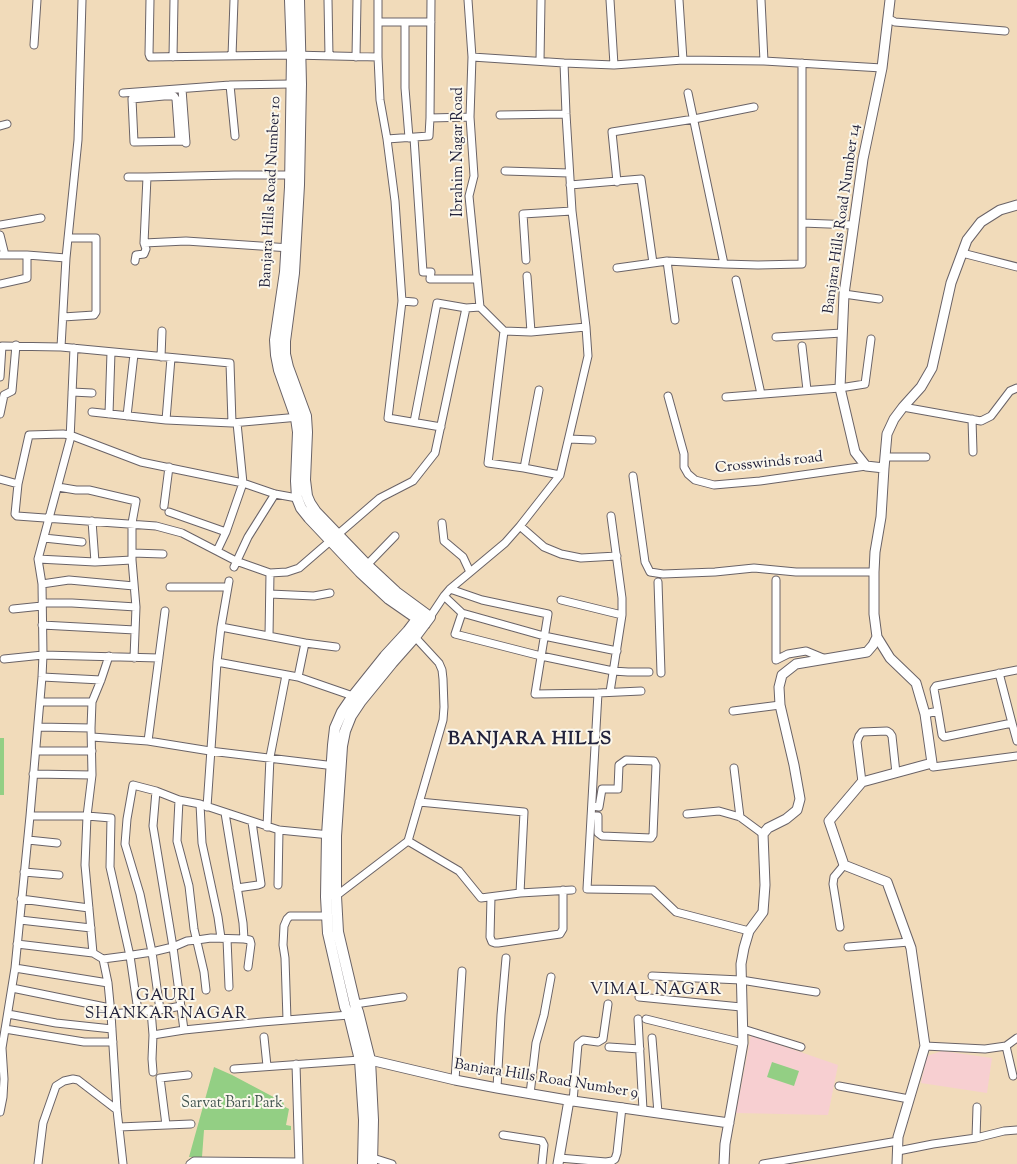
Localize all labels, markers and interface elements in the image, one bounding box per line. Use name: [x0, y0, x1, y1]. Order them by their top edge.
street label: Ibrahim Nagar Road: [450, 87, 468, 217]
street label: Banjara Hills Road Number 10: [258, 96, 286, 288]
street label: Banjara Hills Road Number 14: [821, 123, 865, 315]
street label: Crosswinds road: [714, 449, 824, 479]
district label: BANJARA HILLS: [448, 730, 612, 752]
district label: VIMAL NAGAR: [590, 981, 722, 1001]
district label: GAURI SHANKAR NAGAR: [85, 987, 247, 1025]
street label: Banjara Hills Road Number 9: [453, 1057, 639, 1103]
park label: Sarvat Bari Park: [181, 1095, 283, 1113]

